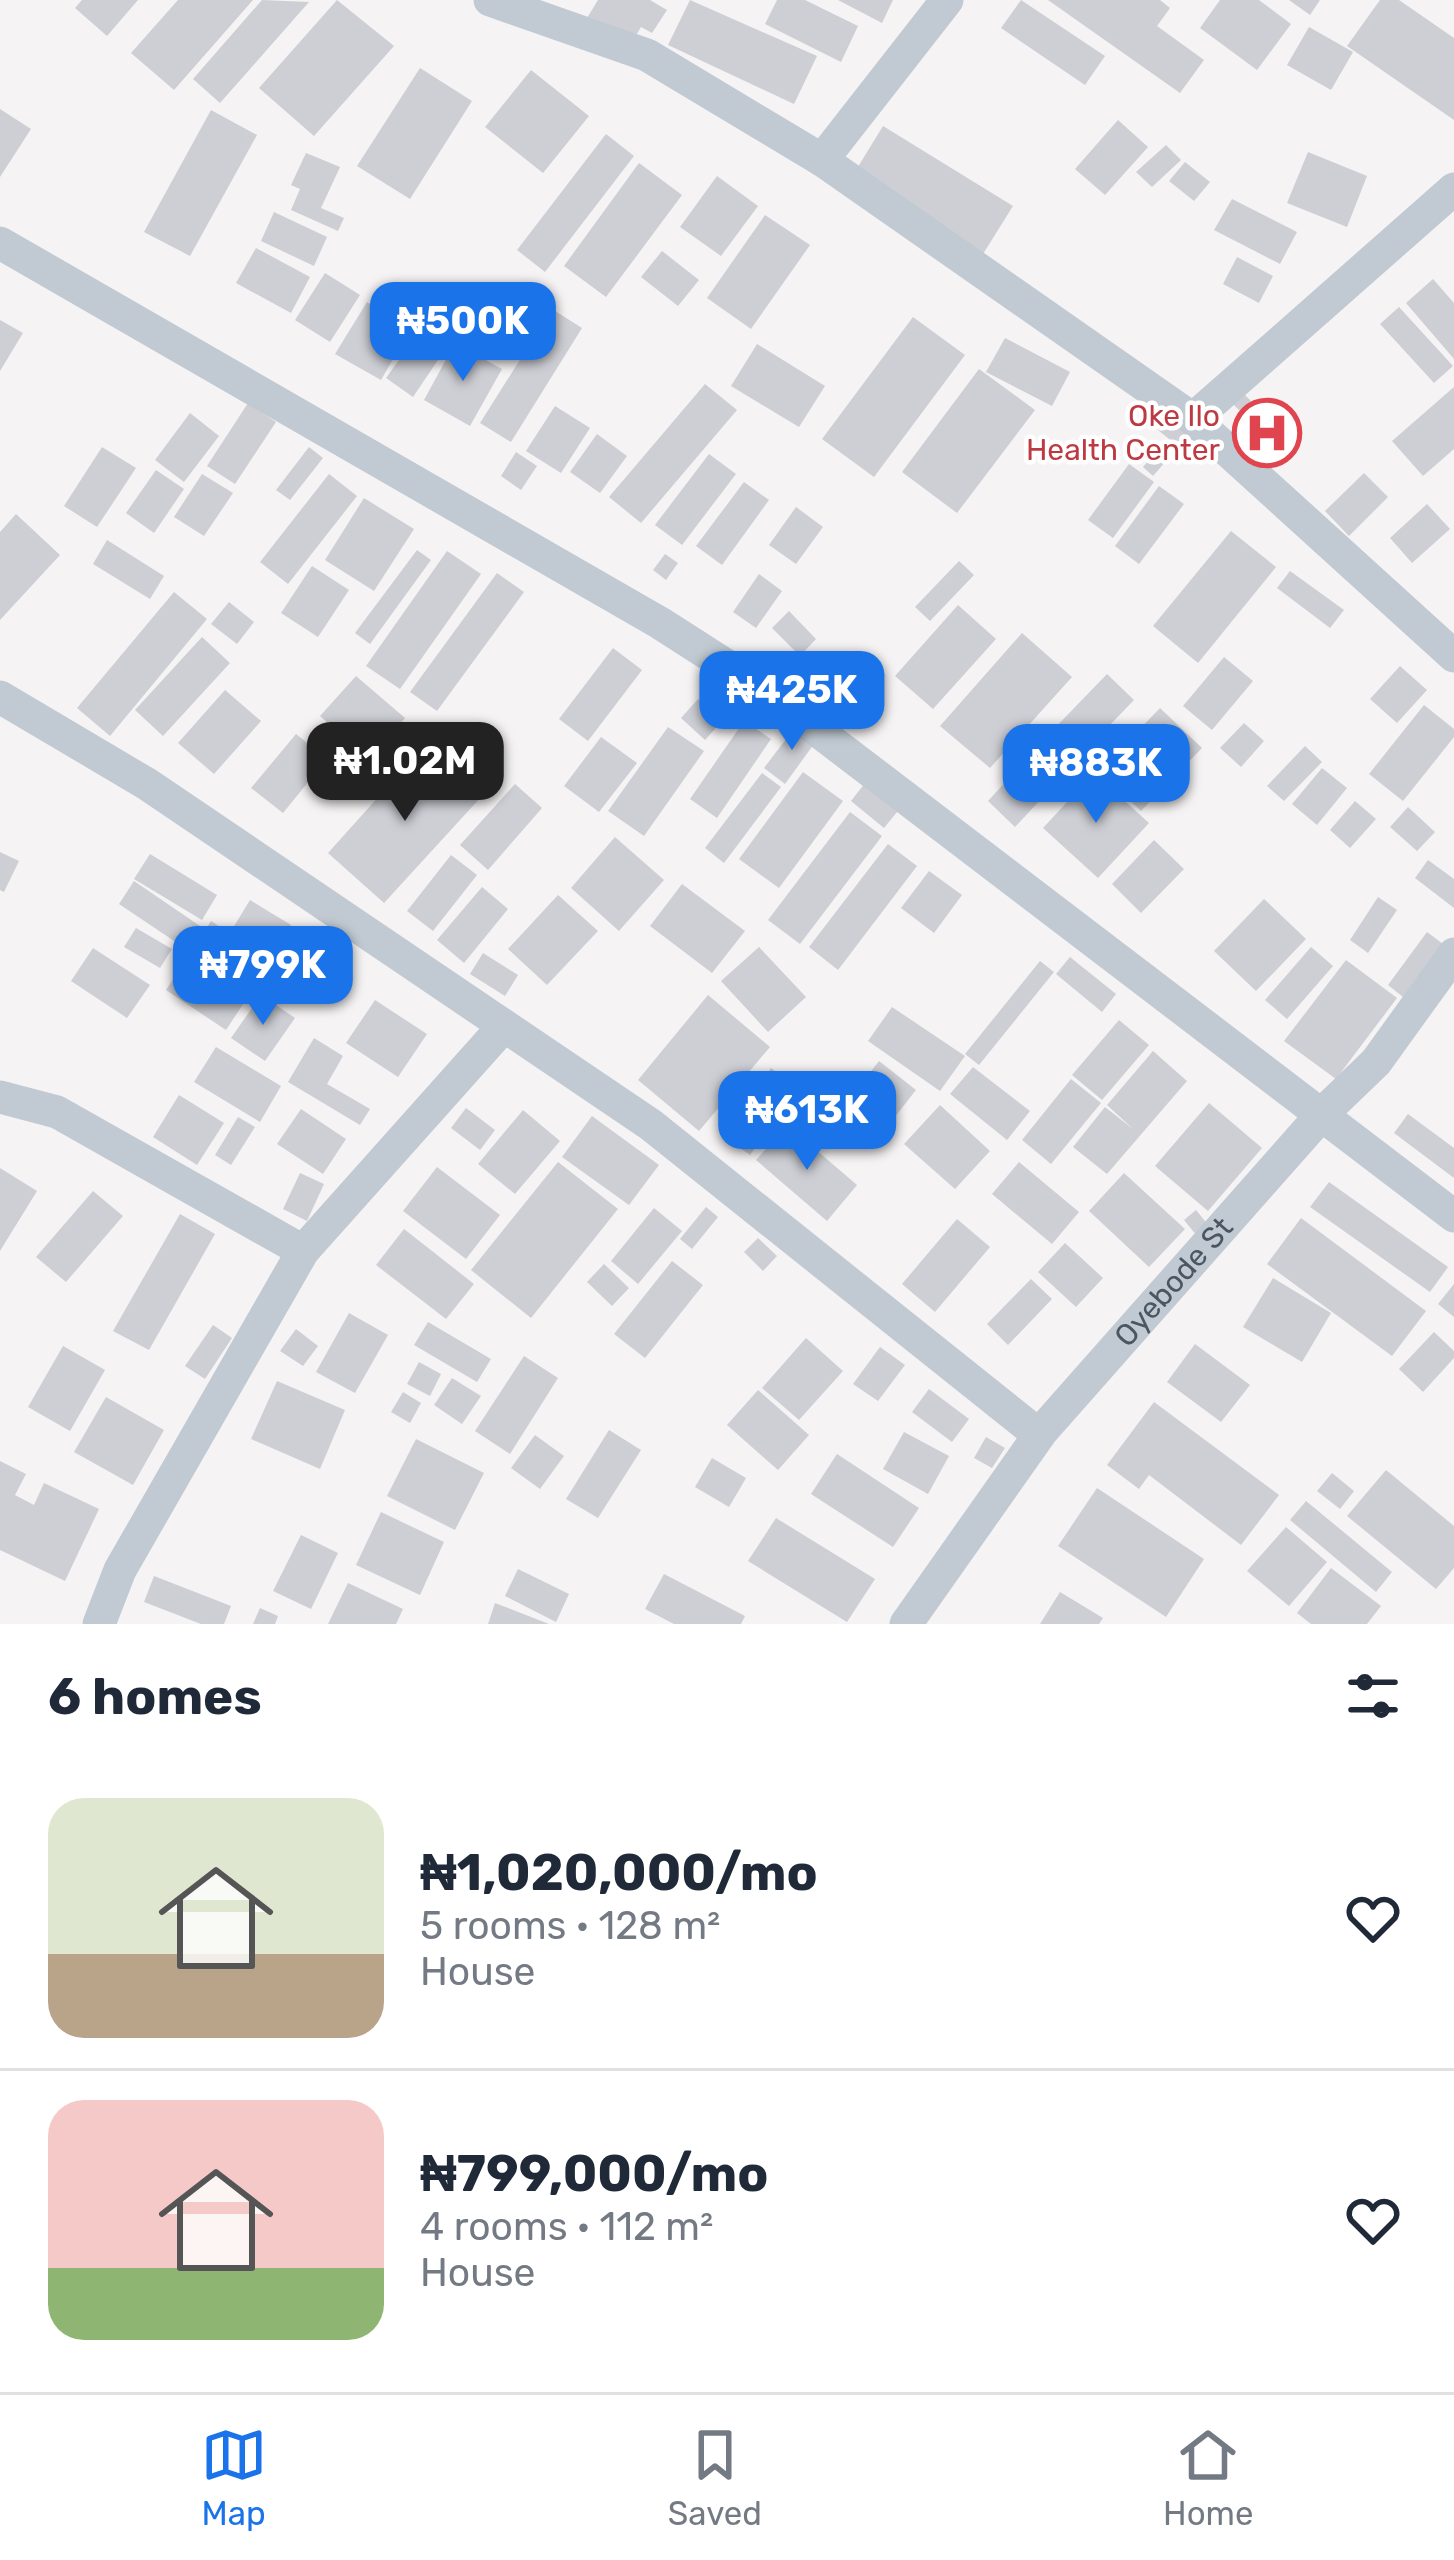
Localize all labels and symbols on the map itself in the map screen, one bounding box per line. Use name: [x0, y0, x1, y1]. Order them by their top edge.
pin: ₦500K: [379, 282, 547, 384]
place label: Oke Ilo Health Center: [1026, 398, 1221, 468]
hospital icon: Oke Ilo Health Center: [1232, 398, 1302, 468]
pin: ₦425K: [708, 651, 876, 753]
pin: ₦1.02M: [307, 722, 503, 824]
pin: ₦883K: [1012, 724, 1180, 826]
pin: ₦799K: [179, 926, 347, 1028]
pin: ₦613K: [723, 1071, 891, 1173]
street label: Oyebode St: [1107, 1210, 1241, 1354]

